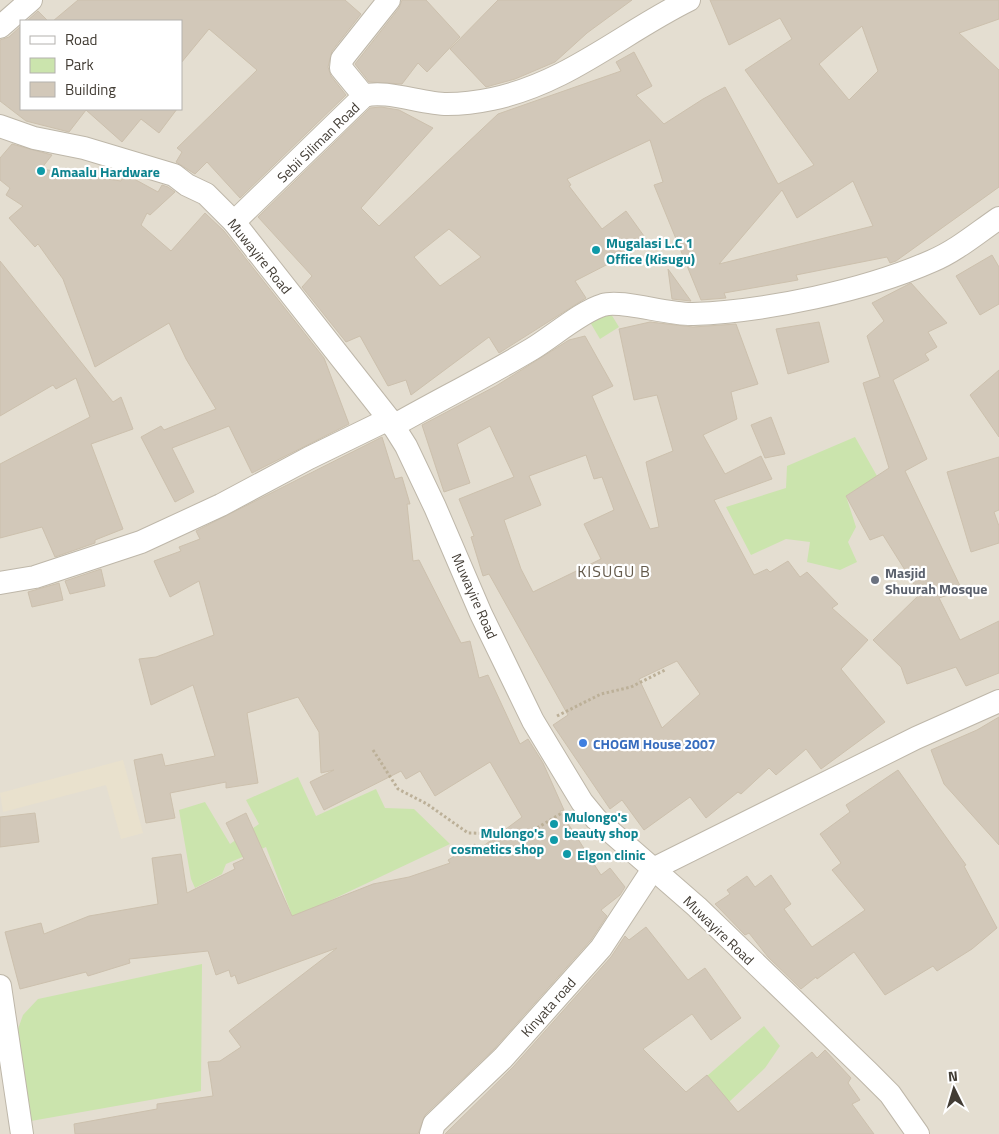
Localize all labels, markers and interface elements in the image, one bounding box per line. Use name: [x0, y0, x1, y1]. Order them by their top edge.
legend: [20, 20, 182, 110]
text: Road: [65, 28, 97, 51]
text: Park: [65, 53, 94, 76]
text: Building: [65, 78, 116, 101]
street label: Sebii Siliman Road: [272, 97, 364, 187]
place label: Amaalu Hardware: [51, 161, 160, 182]
marker: Amaalu Hardware: [35, 165, 47, 177]
street label: Muwayire Road: [223, 214, 297, 298]
place label: Mugalasi L.C 1 Office (Kisugu): [606, 232, 695, 269]
marker: Mugalasi L.C 1 Office (Kisugu): [590, 244, 602, 256]
street label: Muwayire Road: [447, 550, 503, 642]
district label: KISUGU B: [577, 559, 651, 583]
place label: Masjid Shuurah Mosque: [885, 562, 988, 599]
marker: Masjid Shuurah Mosque: [869, 574, 881, 586]
place label: CHOGM House 2007: [593, 733, 716, 754]
marker: CHOGM House 2007: [577, 737, 589, 749]
place label: Mulongo's beauty shop: [564, 806, 639, 843]
marker: Mulongo's beauty shop: [548, 818, 560, 830]
place label: Mulongo's cosmetics shop: [451, 822, 544, 859]
marker: Mulongo's cosmetics shop: [548, 834, 560, 846]
place label: Elgon clinic: [577, 844, 646, 865]
marker: Elgon clinic: [561, 848, 573, 860]
street label: Muwayire Road: [679, 891, 759, 969]
street label: Kinyata road: [516, 973, 580, 1041]
north arrow: [929, 1064, 979, 1114]
text: N: [947, 1065, 959, 1086]

